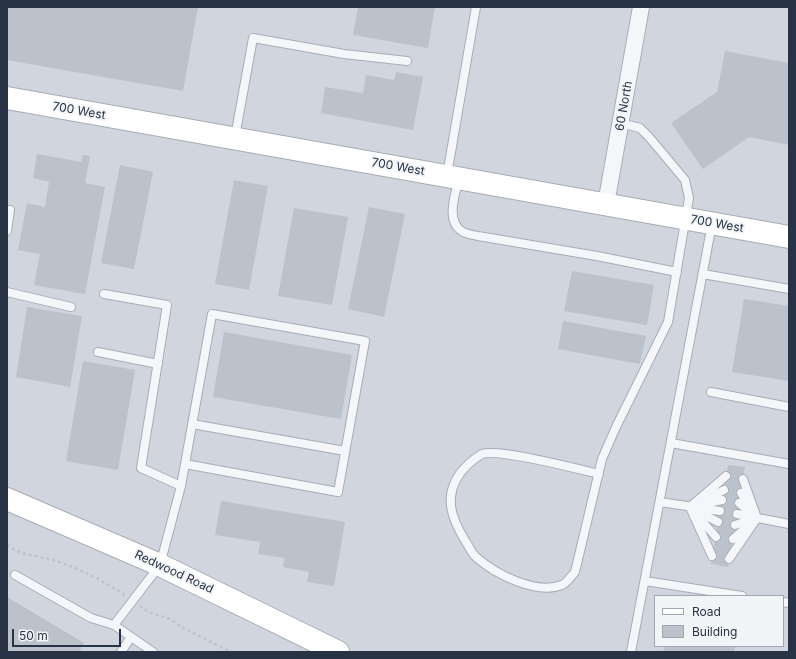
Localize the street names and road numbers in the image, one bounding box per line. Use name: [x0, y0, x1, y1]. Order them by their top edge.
street label: 60 North: [613, 80, 635, 132]
street label: 700 West: [51, 99, 107, 123]
street label: 700 West: [370, 155, 426, 179]
street label: 700 West: [689, 212, 745, 236]
street label: Redwood Road: [132, 547, 216, 597]

